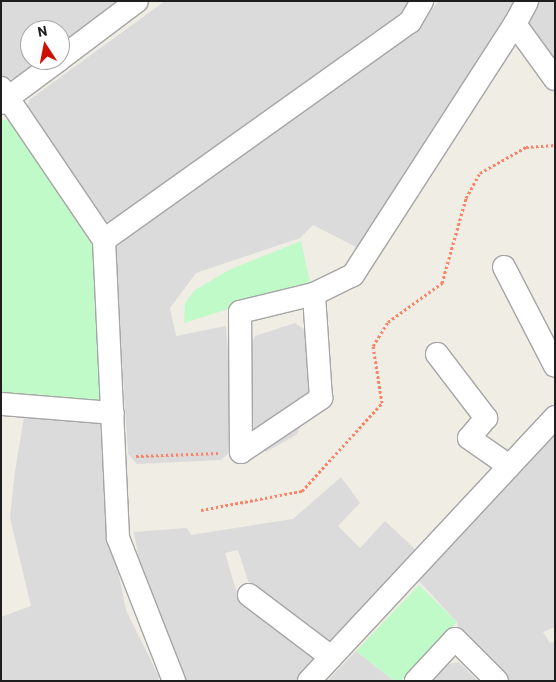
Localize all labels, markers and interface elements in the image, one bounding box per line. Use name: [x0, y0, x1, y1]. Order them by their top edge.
north arrow: [20, 20, 70, 70]
text: N: [36, 22, 48, 40]

